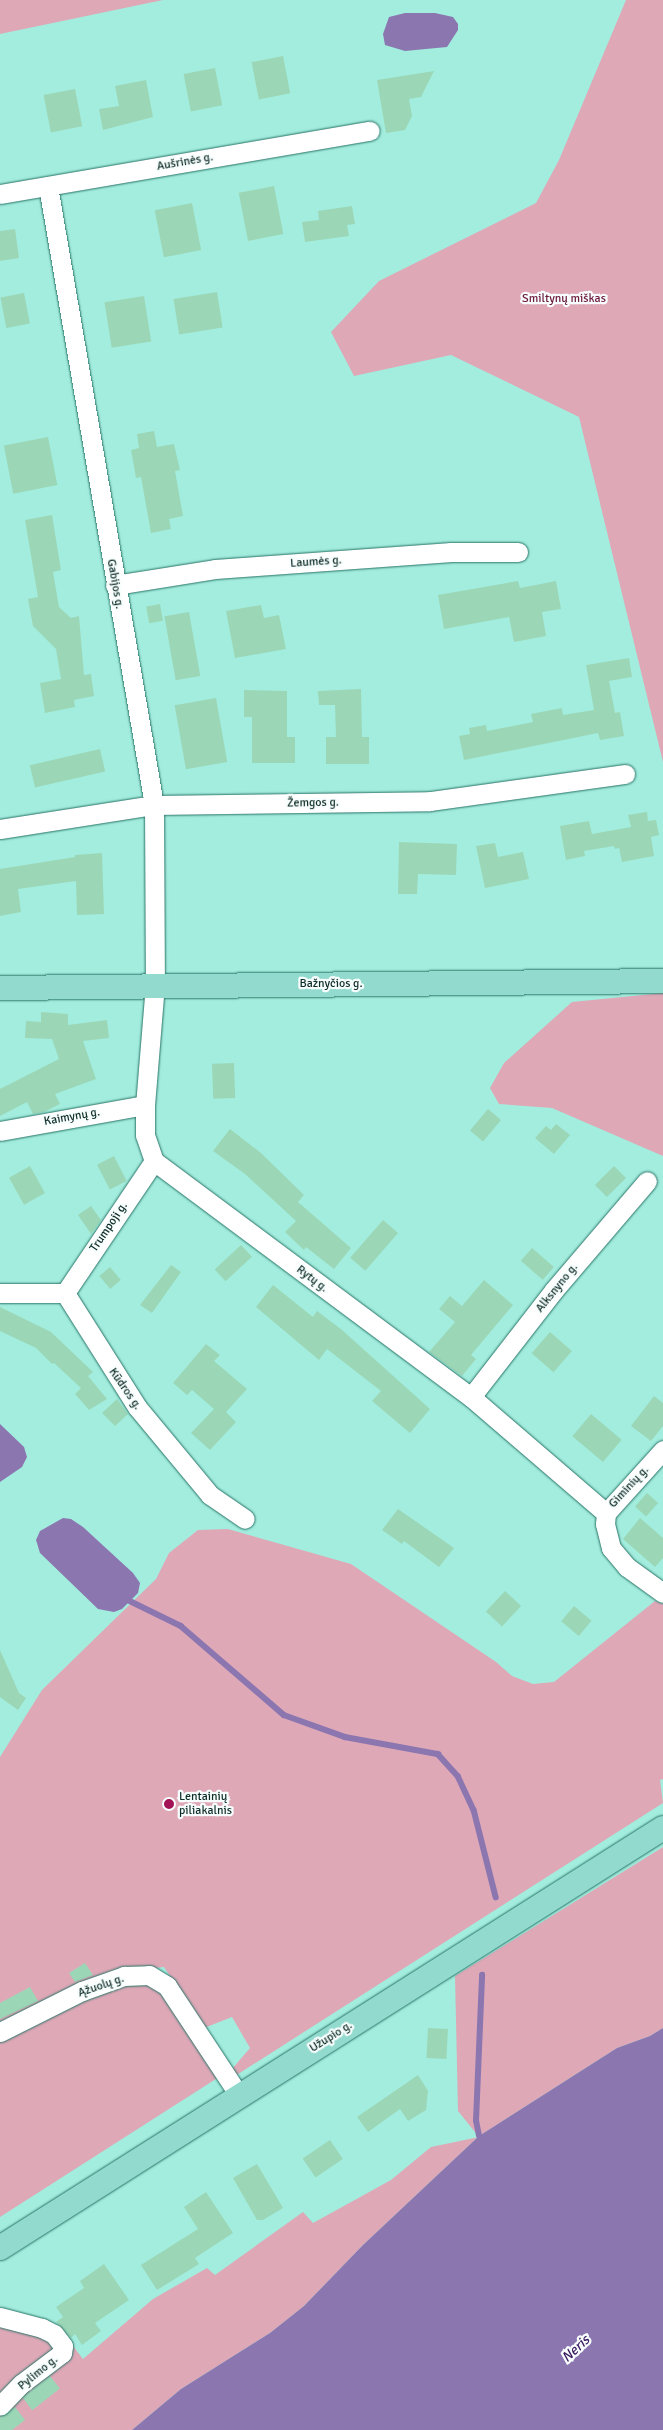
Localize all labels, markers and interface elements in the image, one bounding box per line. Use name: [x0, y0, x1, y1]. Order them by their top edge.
street label: Aušrinės g.: [156, 150, 214, 174]
park label: Smiltynų miškas: [522, 292, 606, 306]
street label: Laumės g.: [290, 553, 342, 571]
street label: Gabijos g.: [104, 558, 126, 610]
street label: Žemgos g.: [287, 795, 339, 811]
street label: Bažnyčios g.: [299, 977, 363, 991]
street label: Kaimynų g.: [43, 1105, 101, 1129]
street label: Trumpoji g.: [87, 1199, 131, 1255]
street label: Alksnyno g.: [533, 1261, 581, 1315]
street label: Rytų g.: [293, 1262, 331, 1296]
street label: Kūdros g.: [105, 1365, 145, 1413]
street label: Giminių g.: [606, 1463, 652, 1511]
place label: Lentainių piliakalnis: [179, 1790, 232, 1818]
marker: Lentainių piliakalnis: [163, 1798, 175, 1810]
street label: Ąžuolų g.: [76, 1971, 126, 2001]
street label: Užupio g.: [307, 2018, 355, 2056]
water label: Neris: [559, 2332, 593, 2366]
street label: Pylimo g.: [15, 2353, 61, 2393]

